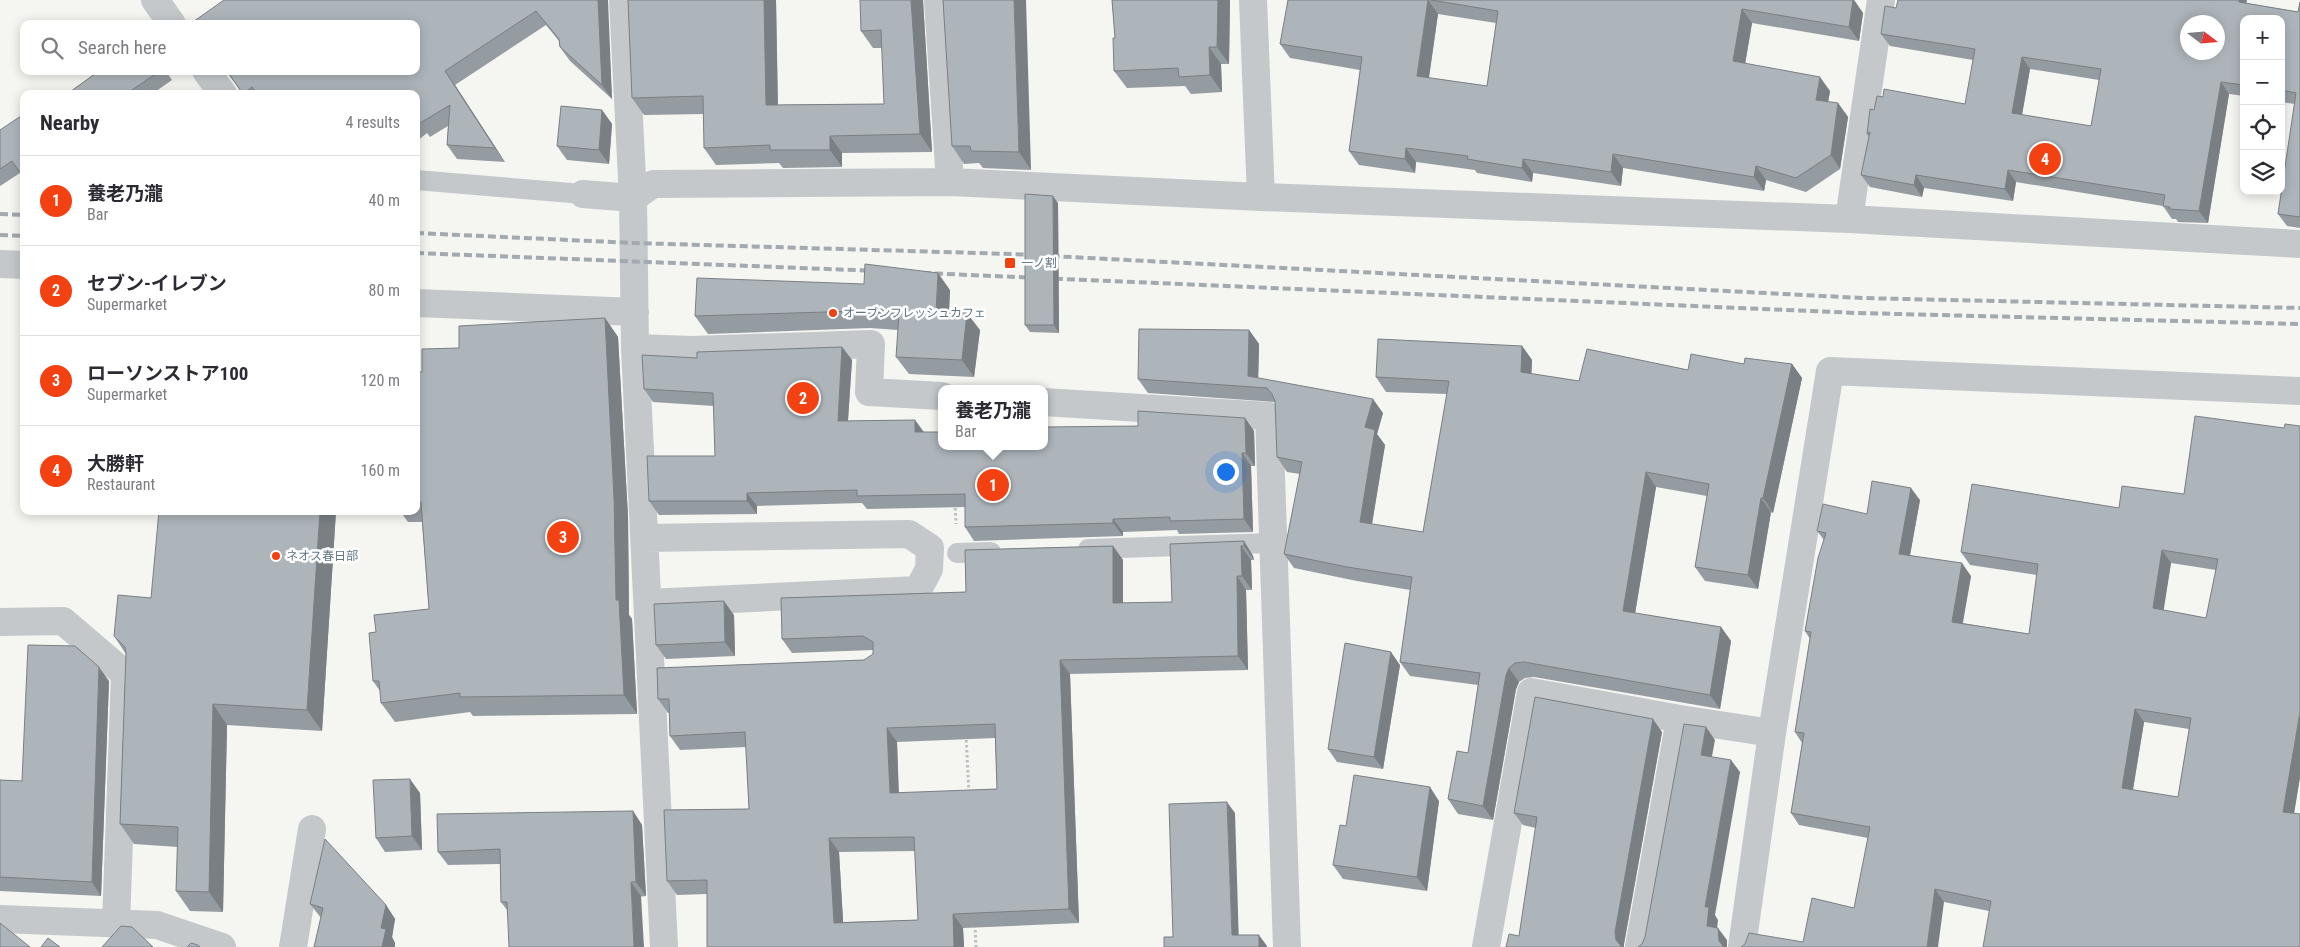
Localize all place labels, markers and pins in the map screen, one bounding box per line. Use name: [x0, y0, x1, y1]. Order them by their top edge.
pin: 4: [2029, 140, 2061, 178]
marker: 一ノ割: [1003, 256, 1017, 270]
place label: 一ノ割: [1021, 256, 1057, 270]
place label: オーブンフレッシュカフェ: [843, 306, 986, 320]
marker: オーブンフレッシュカフェ: [827, 307, 839, 319]
pin: 2: [787, 379, 819, 417]
pin: 1: [977, 466, 1009, 504]
pin: 3: [547, 518, 579, 556]
place label: ネオス春日部: [286, 549, 358, 563]
marker: ネオス春日部: [270, 550, 282, 562]

